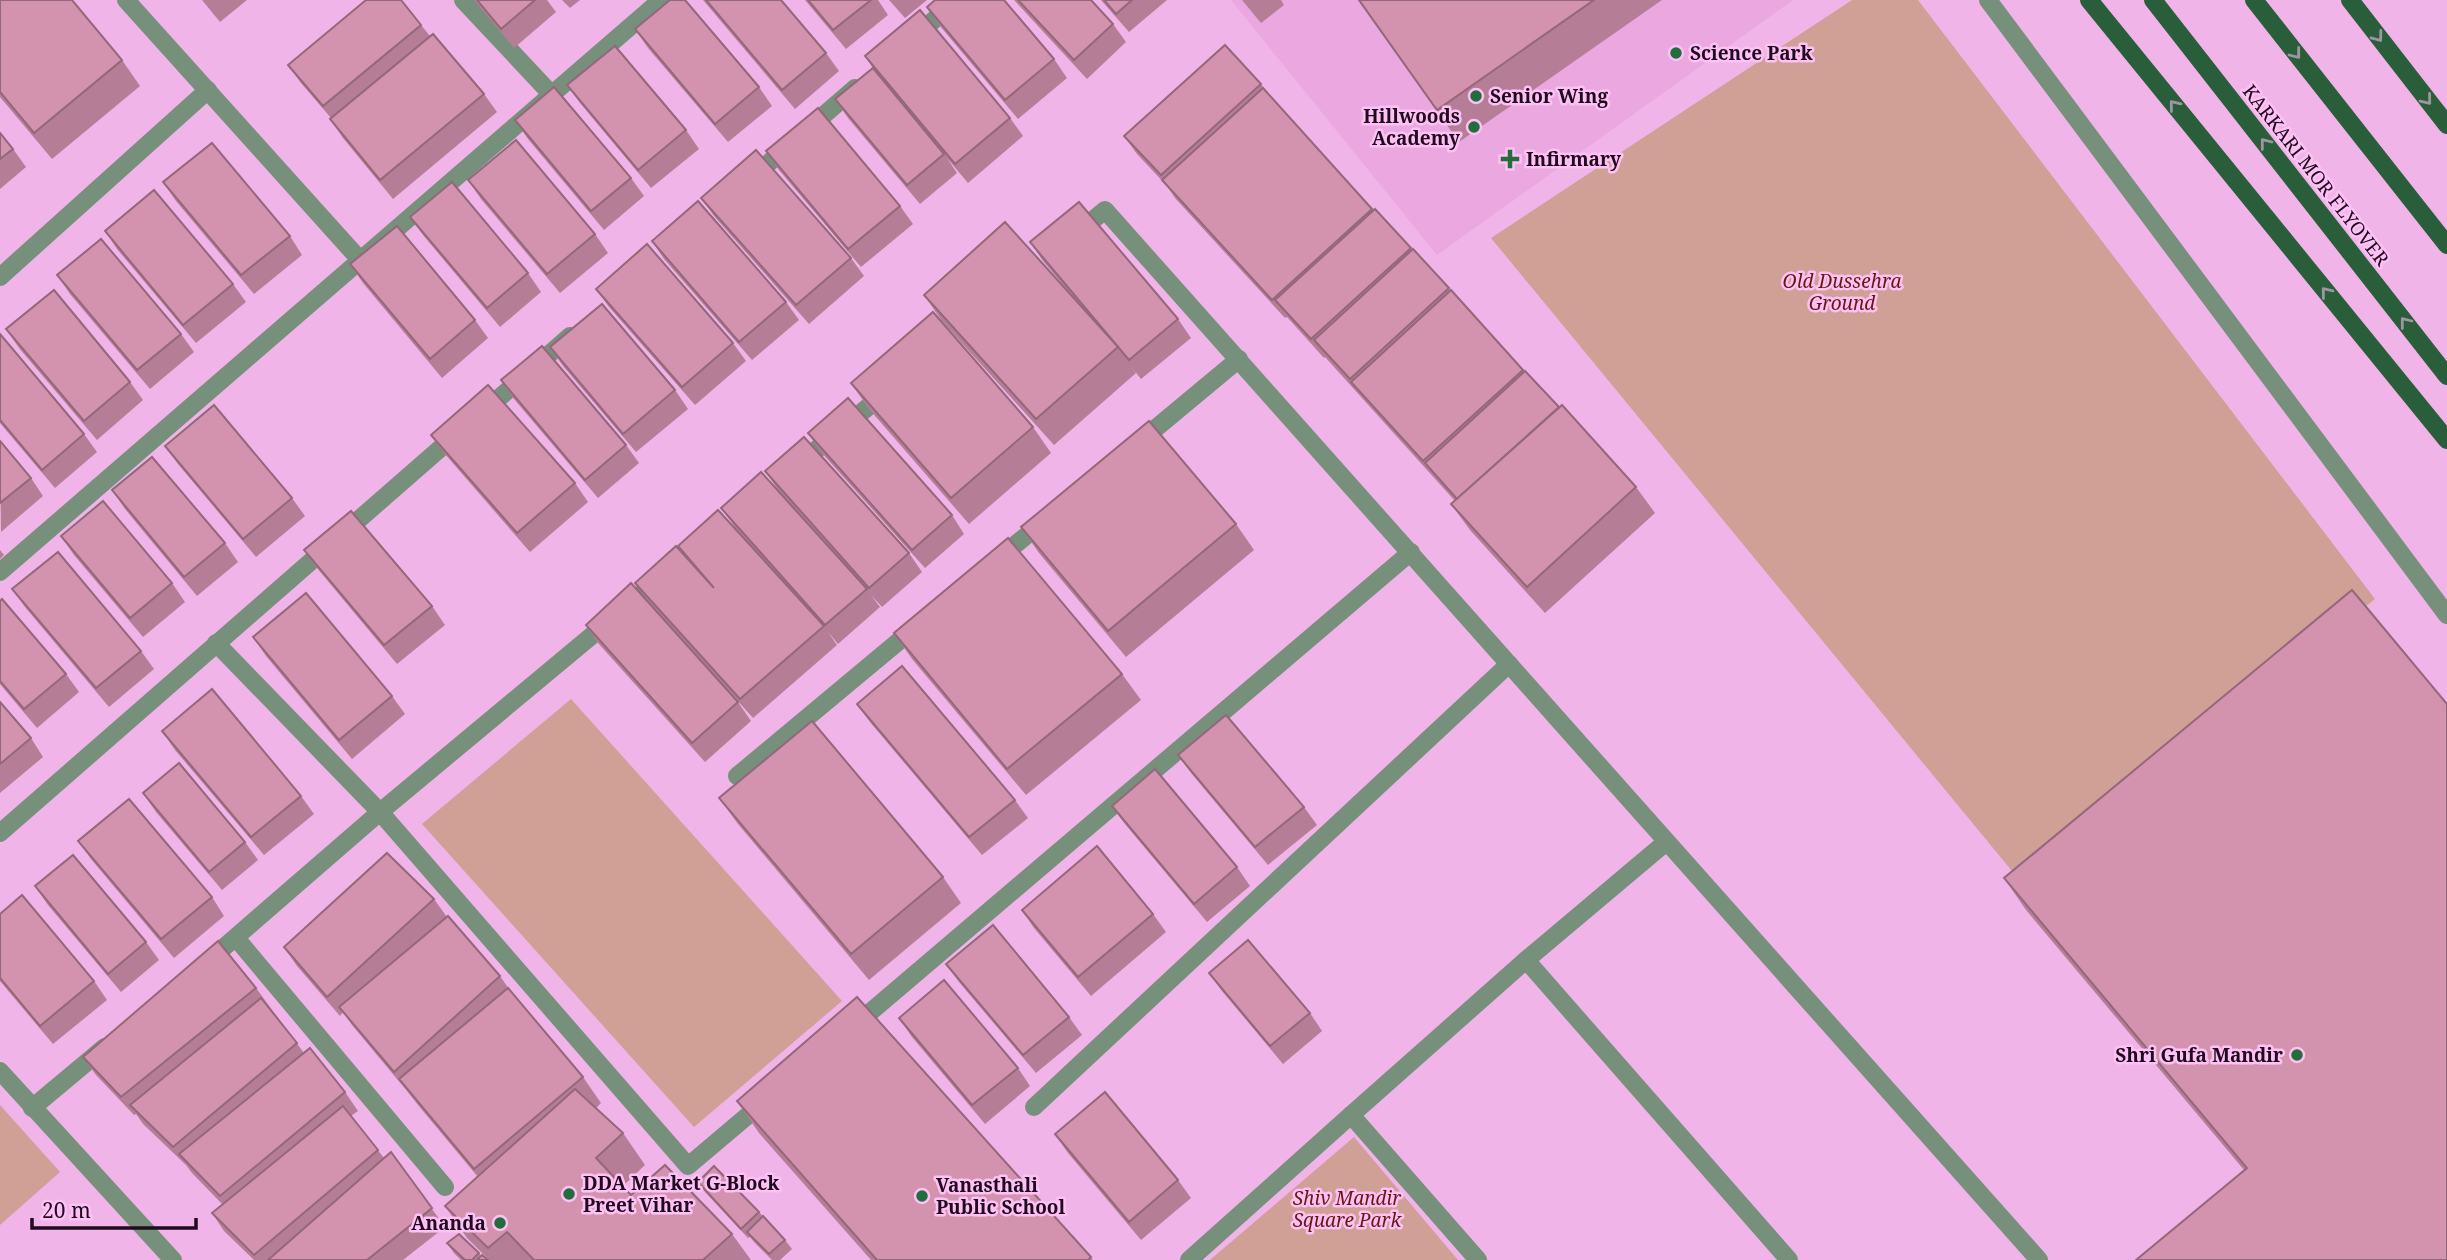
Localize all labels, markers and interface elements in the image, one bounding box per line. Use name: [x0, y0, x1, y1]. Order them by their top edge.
one-way arrow: [2370, 30, 2383, 42]
place label: Science Park: [1690, 40, 1814, 66]
marker: Science Park: [1668, 45, 1684, 61]
one-way arrow: [2288, 46, 2301, 58]
street label: KARKARI MOR FLYOVER: [2237, 79, 2395, 272]
place label: Senior Wing: [1490, 83, 1608, 109]
marker: Senior Wing: [1468, 88, 1484, 104]
one-way arrow: [2419, 92, 2431, 105]
one-way arrow: [2170, 101, 2183, 113]
place label: Hillwoods Academy: [1363, 103, 1460, 151]
marker: Hillwoods Academy: [1466, 119, 1482, 135]
one-way arrow: [2260, 138, 2273, 150]
place label: Infirmary: [1526, 146, 1621, 172]
marker: Infirmary: [1500, 149, 1520, 169]
park label: Old Dussehra Ground: [1783, 268, 1901, 316]
one-way arrow: [2322, 287, 2334, 300]
one-way arrow: [2400, 317, 2413, 329]
place label: Shri Gufa Mandir: [2115, 1042, 2283, 1068]
marker: Shri Gufa Mandir: [2289, 1047, 2305, 1063]
place label: DDA Market G-Block Preet Vihar: [583, 1170, 780, 1218]
place label: Vanasthali Public School: [936, 1172, 1065, 1220]
park label: Shiv Mandir Square Park: [1293, 1185, 1403, 1233]
scale bar: [32, 1186, 196, 1230]
marker: DDA Market G-Block Preet Vihar: [561, 1186, 577, 1202]
marker: Vanasthali Public School: [914, 1188, 930, 1204]
text: 20 m: [42, 1196, 91, 1224]
place label: Ananda: [411, 1210, 486, 1236]
marker: Ananda: [492, 1215, 508, 1231]

